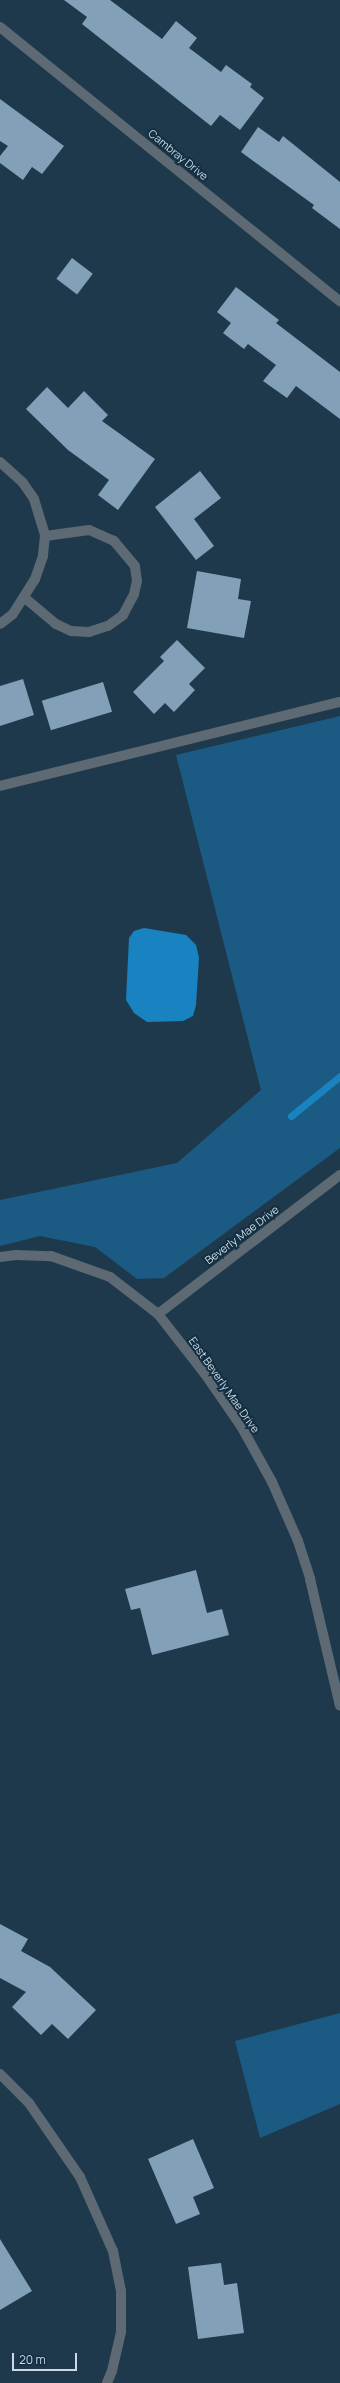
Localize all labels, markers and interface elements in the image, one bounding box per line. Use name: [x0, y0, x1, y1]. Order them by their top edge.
street label: Cambray Drive: [145, 127, 211, 183]
street label: Beverly Mae Drive: [202, 1203, 282, 1267]
street label: East Beverly Mae Drive: [186, 1335, 262, 1435]
scale bar: [14, 2345, 79, 2371]
text: 20 m: [19, 2351, 46, 2368]

